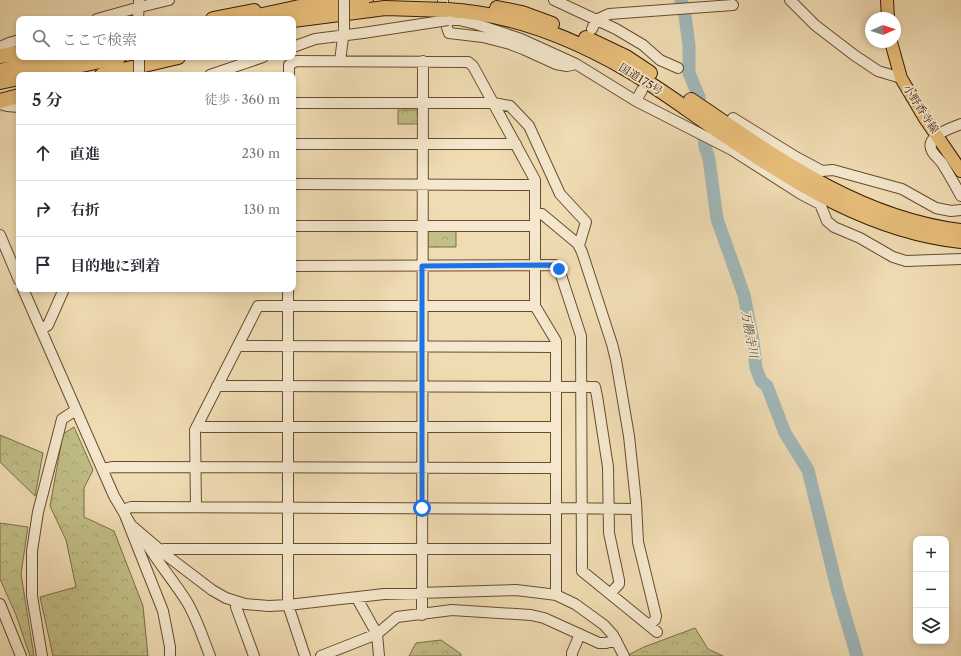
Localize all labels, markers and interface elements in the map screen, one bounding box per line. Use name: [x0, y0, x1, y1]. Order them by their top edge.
north arrow: [865, 12, 901, 48]
search box: [16, 16, 296, 60]
icon: search: [30, 27, 52, 49]
text: ここで検索: [62, 30, 137, 49]
street label: 国道175号: [617, 60, 665, 98]
street label: 小野香寺線: [900, 82, 942, 136]
text: 5 分: [32, 90, 63, 110]
text: 徒歩 · 360 m: [205, 91, 280, 107]
icon: ahead: [32, 142, 54, 164]
text: 直進: [70, 144, 100, 163]
text: 230 m: [242, 145, 280, 161]
icon: right: [32, 198, 54, 220]
text: 右折: [70, 200, 100, 219]
text: 130 m: [244, 201, 280, 217]
icon: arrive: [32, 254, 54, 276]
text: 目的地に到着: [70, 256, 160, 275]
route end: [550, 260, 568, 278]
water label: 万勝寺川: [738, 309, 762, 361]
route start: [413, 499, 431, 517]
map controls: [913, 536, 949, 644]
button: +: [913, 536, 949, 572]
button: −: [913, 572, 949, 608]
button: layers: [913, 608, 949, 644]

